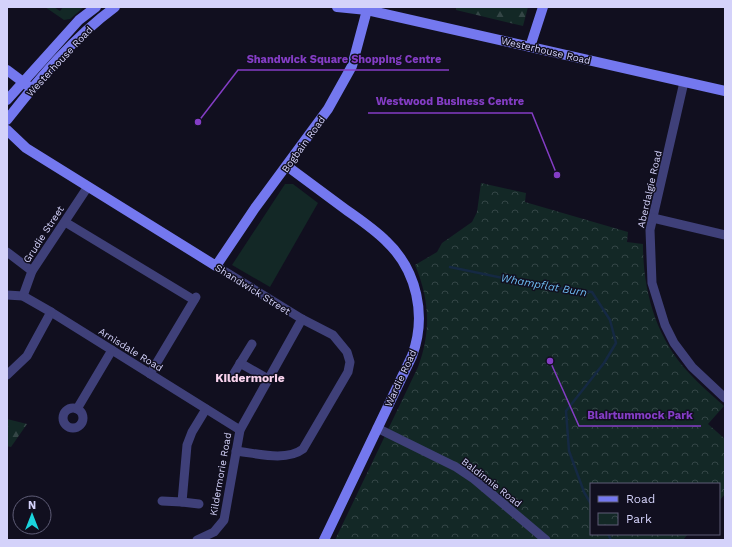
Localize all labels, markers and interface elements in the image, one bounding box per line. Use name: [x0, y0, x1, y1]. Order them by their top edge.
street label: Westerhouse Road: [24, 24, 95, 99]
street label: Westerhouse Road: [500, 35, 592, 66]
callout: Shandwick Square Shopping Centre: [238, 47, 449, 70]
text: Shandwick Square Shopping Centre: [247, 53, 441, 66]
callout: Westwood Business Centre: [368, 90, 532, 113]
text: Westwood Business Centre: [376, 95, 524, 108]
street label: Bogbain Road: [279, 114, 327, 174]
street label: Aberdalgie Road: [635, 149, 664, 229]
street label: Grudie Street: [21, 203, 66, 265]
street label: Shandwick Street: [213, 262, 293, 317]
water label: Whampflat Burn: [500, 272, 588, 299]
street label: Arnisdale Road: [97, 325, 165, 374]
street label: Wardie Road: [383, 348, 418, 408]
district label: Kildermorie: [215, 371, 285, 385]
callout: Blairtummock Park: [579, 403, 701, 426]
text: Blairtummock Park: [587, 409, 693, 422]
street label: Kildermorie Road: [208, 432, 233, 517]
street label: Baldinnie Road: [460, 456, 524, 509]
legend: [590, 483, 720, 535]
text: Road: [626, 492, 655, 506]
north arrow: [12, 495, 52, 535]
text: N: [28, 499, 36, 512]
text: Park: [626, 512, 652, 526]

